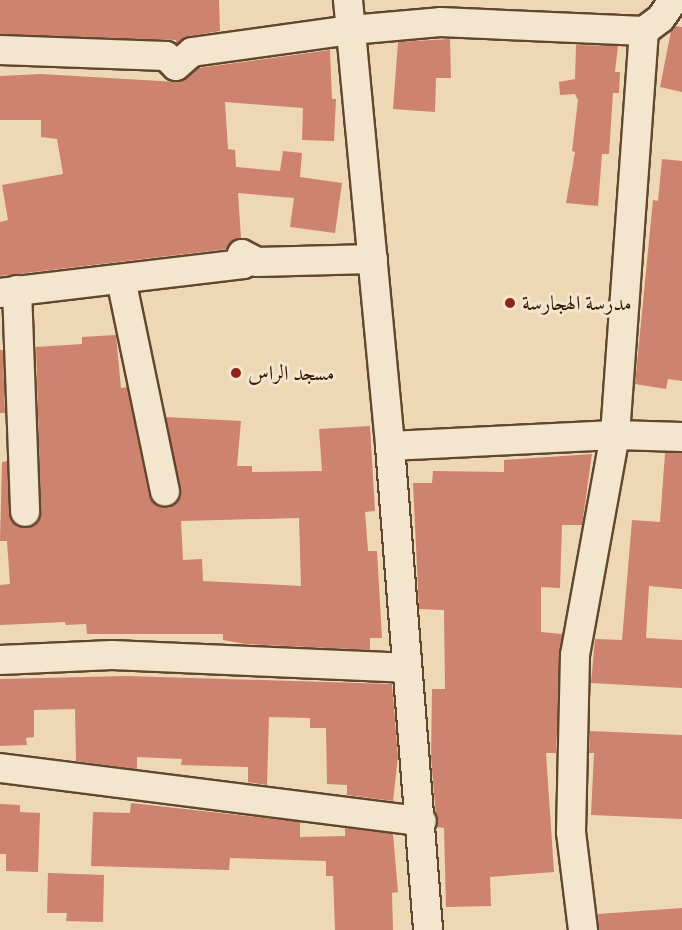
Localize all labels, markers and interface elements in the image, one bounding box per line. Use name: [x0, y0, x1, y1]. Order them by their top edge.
place label: مدرسة الهجارسة: [522, 290, 632, 316]
marker: مدرسة الهجارسة: [503, 296, 517, 310]
place label: مسجد الراس: [248, 360, 334, 386]
marker: مسجد الراس: [229, 366, 243, 380]

